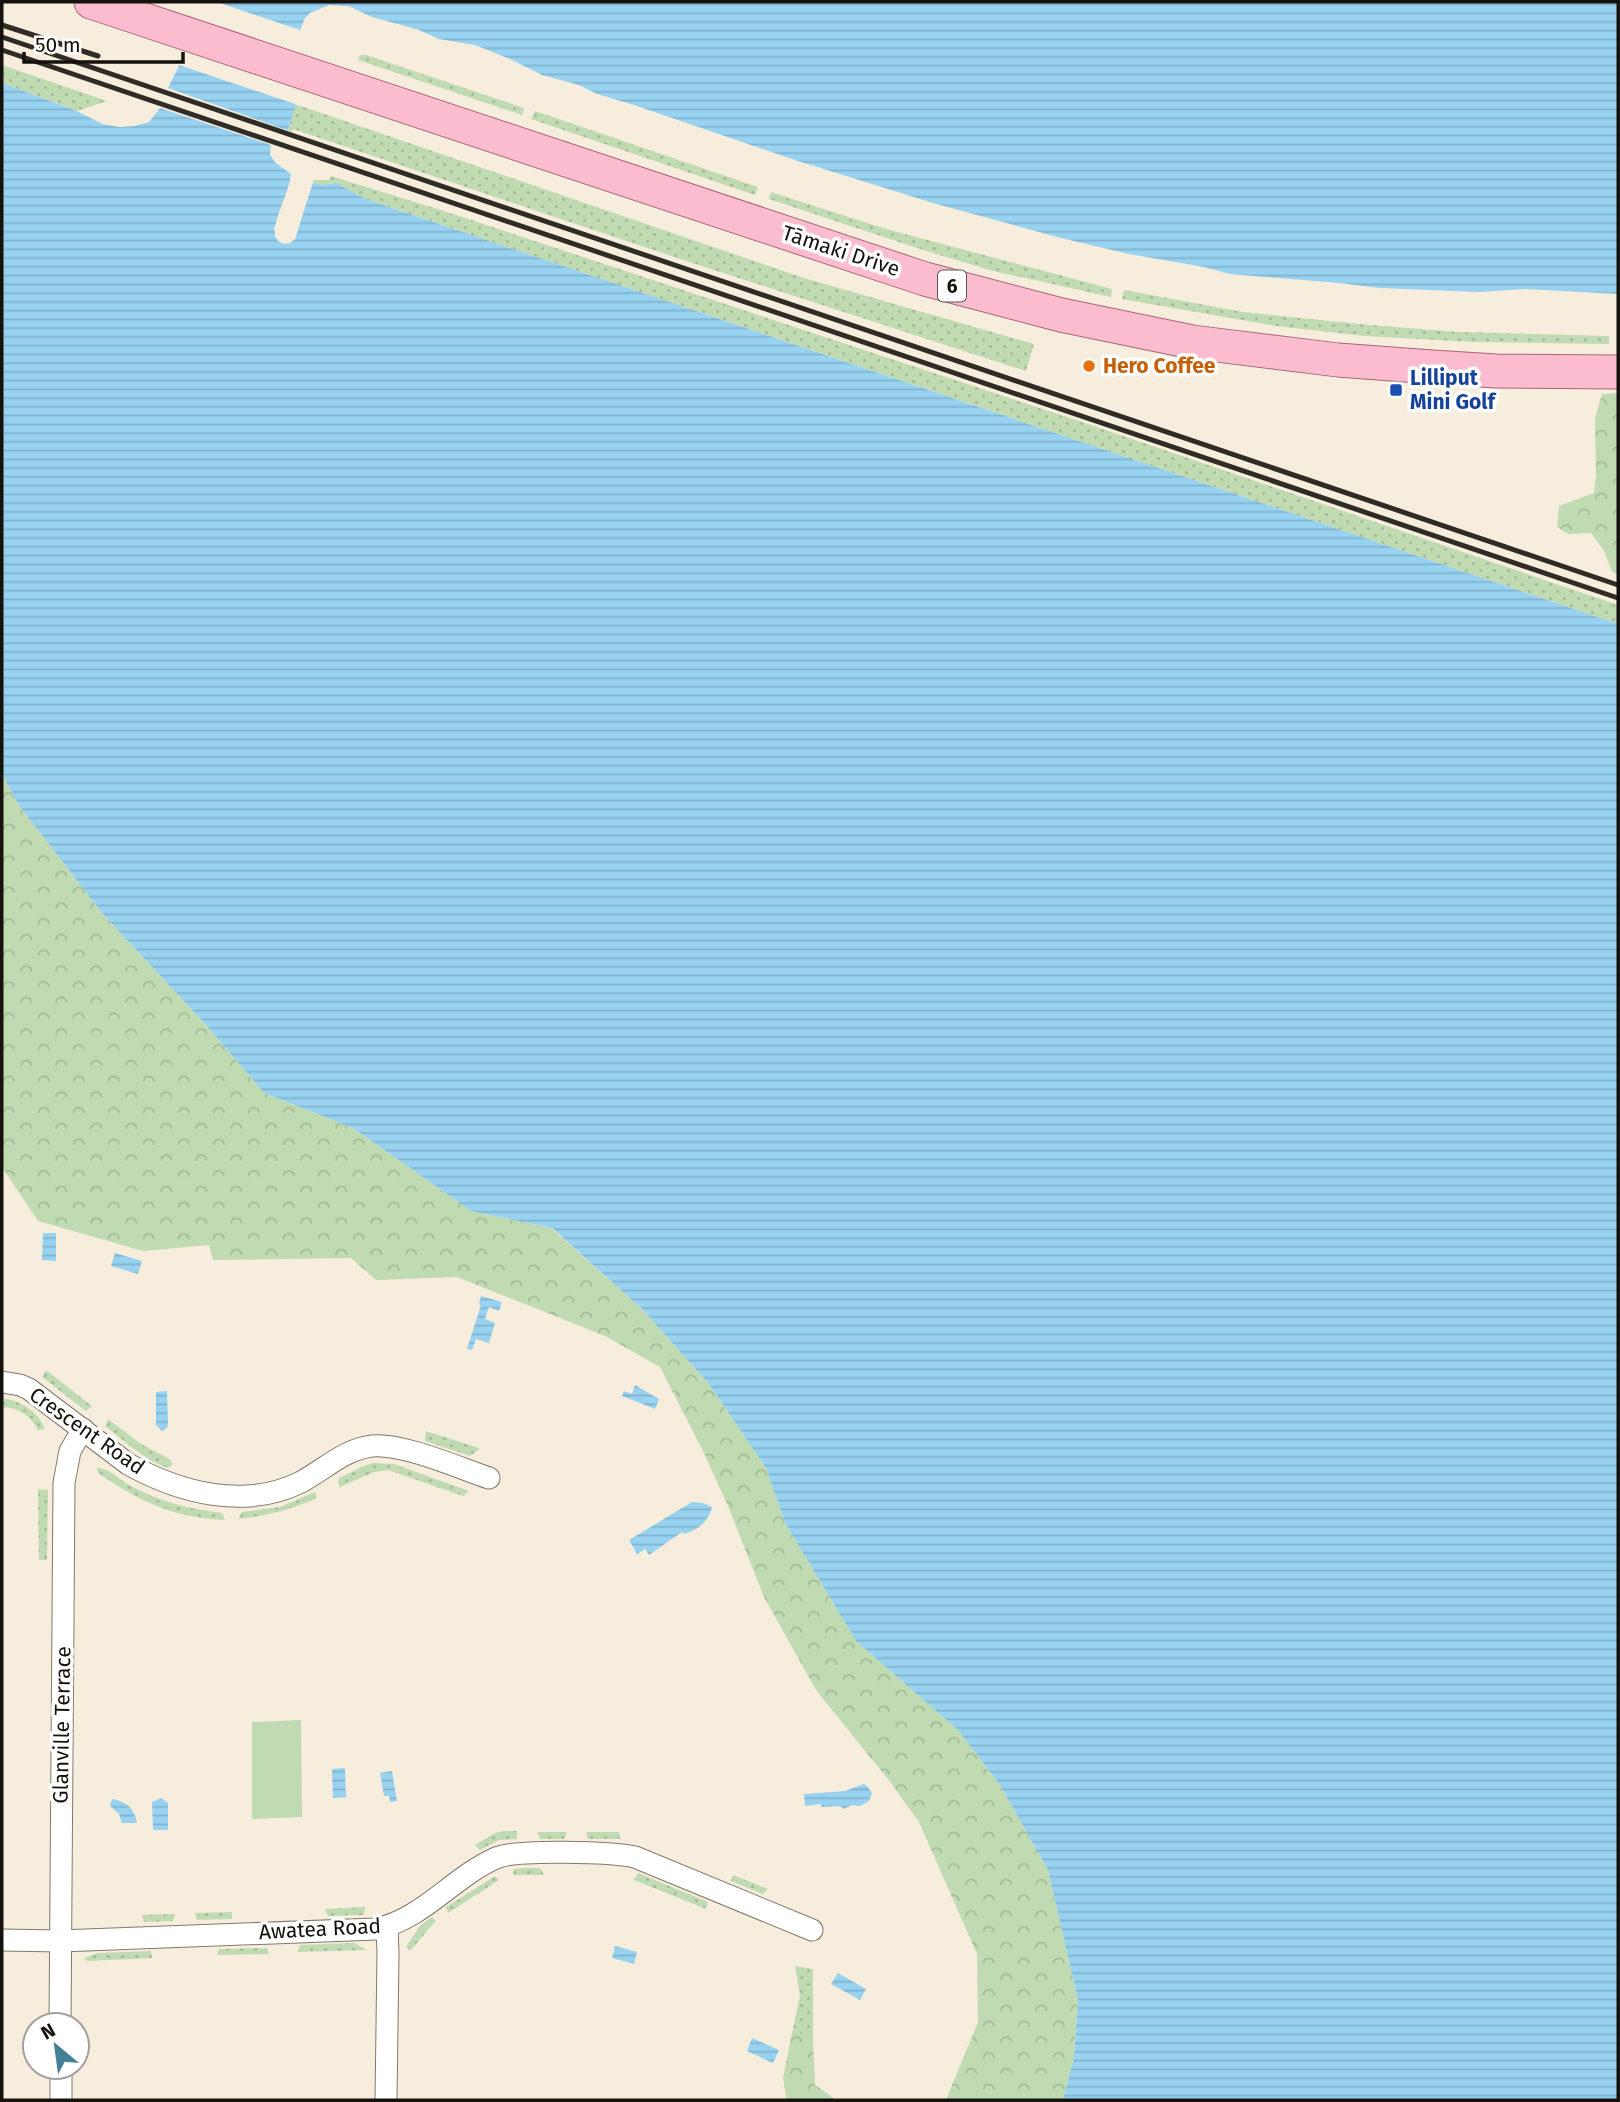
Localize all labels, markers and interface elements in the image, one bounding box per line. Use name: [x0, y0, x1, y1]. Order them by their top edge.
scale bar: [24, 21, 184, 65]
text: 50 m: [35, 32, 81, 58]
street label: Tāmaki Drive: [779, 220, 903, 282]
road number: 6: [938, 270, 966, 302]
place label: Hero Coffee: [1103, 353, 1216, 379]
marker: Hero Coffee: [1081, 358, 1097, 374]
place label: Lilliput Mini Golf: [1410, 365, 1497, 415]
marker: Lilliput Mini Golf: [1388, 382, 1404, 398]
street label: Crescent Road: [24, 1382, 150, 1480]
street label: Glanville Terrace: [48, 1646, 76, 1804]
street label: Awatea Road: [258, 1913, 382, 1945]
north arrow: [21, 2011, 91, 2081]
text: N: [37, 2018, 59, 2045]

